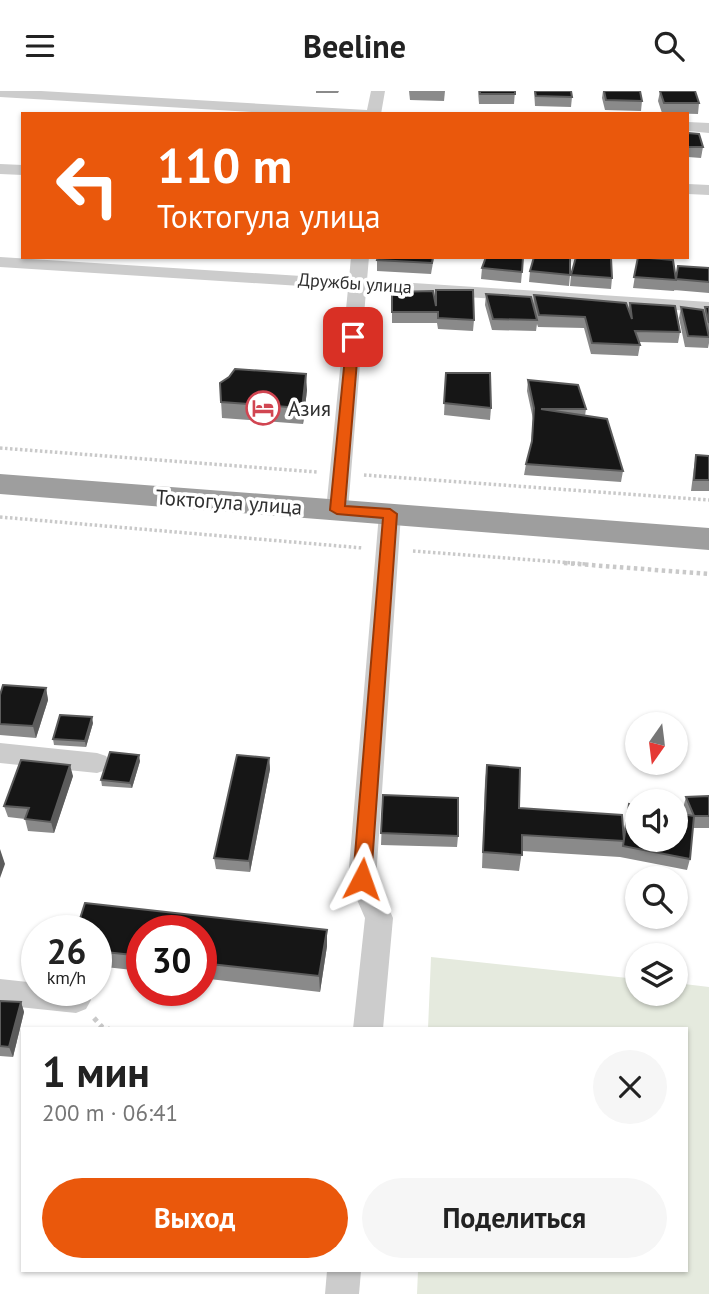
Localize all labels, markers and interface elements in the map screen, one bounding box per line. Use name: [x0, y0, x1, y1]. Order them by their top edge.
text: Beeline: [303, 25, 406, 67]
icon: menu: [21, 27, 59, 65]
icon: search: [650, 27, 688, 65]
text: 110 m: [157, 133, 292, 197]
icon: left: [42, 140, 133, 231]
text: Токтогула улица: [157, 195, 381, 237]
street label: Дружбы улица: [297, 268, 413, 298]
pin: [323, 307, 383, 367]
icon: arrive: [334, 318, 372, 356]
hotel icon: Aзия: [244, 389, 282, 427]
place label: Aзия: [288, 395, 331, 422]
street label: Токтогула улица: [155, 483, 303, 521]
north arrow: [625, 712, 688, 775]
map controls: [625, 712, 688, 1006]
button: sound: [625, 789, 688, 852]
position arrow: [325, 842, 399, 916]
button: search: [625, 866, 688, 929]
speed limit sign: 30: [126, 915, 217, 1006]
text: 26: [47, 928, 86, 974]
button: layers: [625, 943, 688, 1006]
text: km/h: [47, 966, 86, 989]
text: 1 мин: [42, 1044, 150, 1099]
button: close: [593, 1050, 667, 1124]
text: 200 m · 06:41: [42, 1098, 178, 1127]
button: Выход: [42, 1178, 348, 1258]
button: Поделиться: [362, 1178, 667, 1258]

